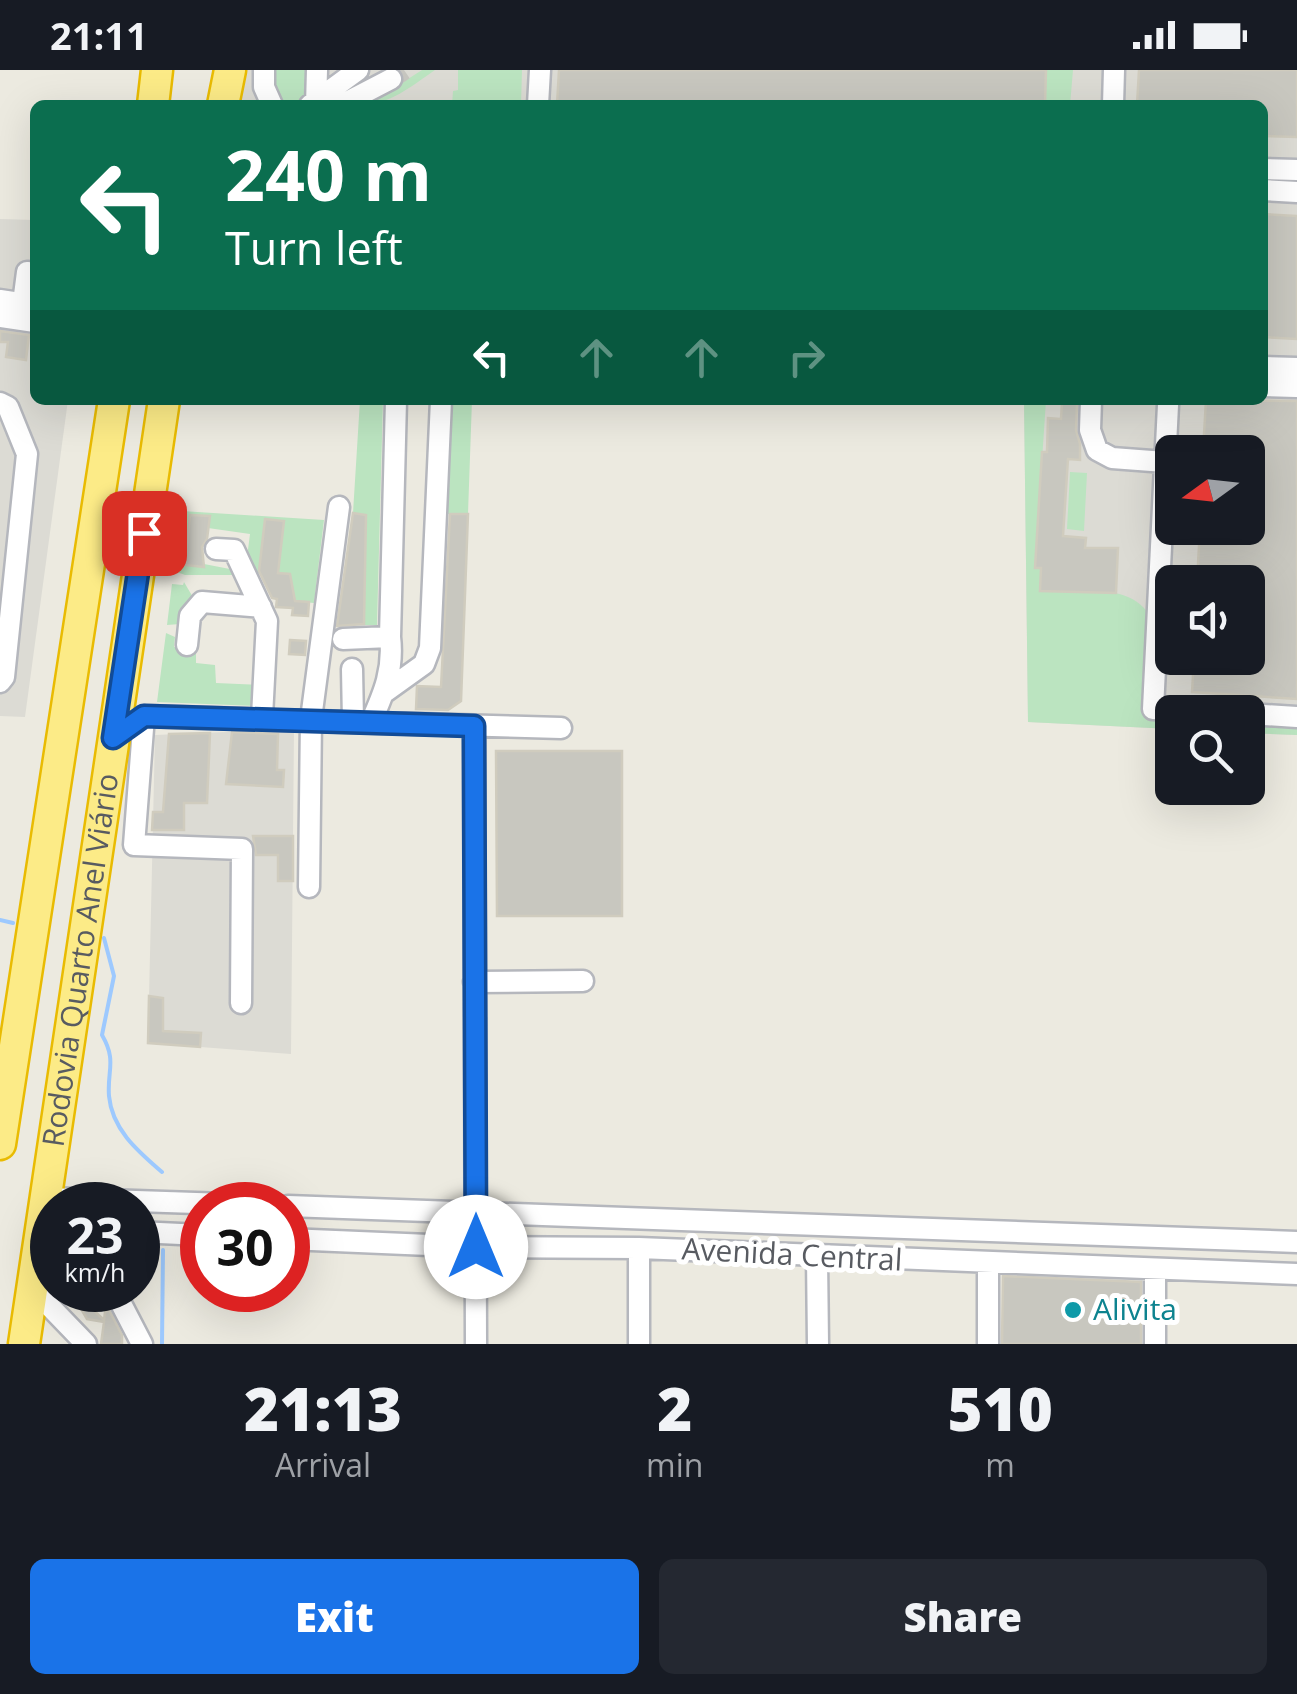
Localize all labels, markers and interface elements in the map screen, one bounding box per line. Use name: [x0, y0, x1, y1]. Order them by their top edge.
text: 21:11: [50, 9, 148, 61]
text: 240 m: [225, 126, 432, 222]
icon: left: [60, 140, 190, 270]
text: Turn left: [225, 217, 403, 278]
icon: left: [464, 330, 519, 385]
icon: ahead: [569, 330, 624, 385]
icon: ahead: [674, 330, 729, 385]
icon: right: [779, 330, 834, 385]
north arrow: [1155, 435, 1265, 545]
map controls: [1155, 435, 1265, 805]
pin: [102, 491, 187, 576]
icon: arrive: [117, 506, 172, 561]
button: sound: [1155, 565, 1265, 675]
button: search: [1155, 695, 1265, 805]
street label: Rodovia Quarto Anel Viário: [32, 771, 127, 1149]
speed limit sign: 30: [180, 1182, 310, 1312]
position arrow: [424, 1195, 528, 1299]
text: 23: [66, 1201, 124, 1269]
street label: Avenida Central: [681, 1227, 903, 1280]
text: km/h: [65, 1255, 125, 1289]
place label: Alivita: [1093, 1288, 1177, 1329]
marker: Alivita: [1062, 1299, 1084, 1321]
text: 21:13: [244, 1367, 402, 1449]
text: 2: [657, 1367, 692, 1449]
text: 510: [947, 1367, 1053, 1449]
text: Arrival: [275, 1443, 371, 1486]
text: min: [646, 1443, 703, 1486]
text: m: [985, 1443, 1015, 1486]
button: Exit: [30, 1559, 639, 1674]
button: Share: [659, 1559, 1267, 1674]

